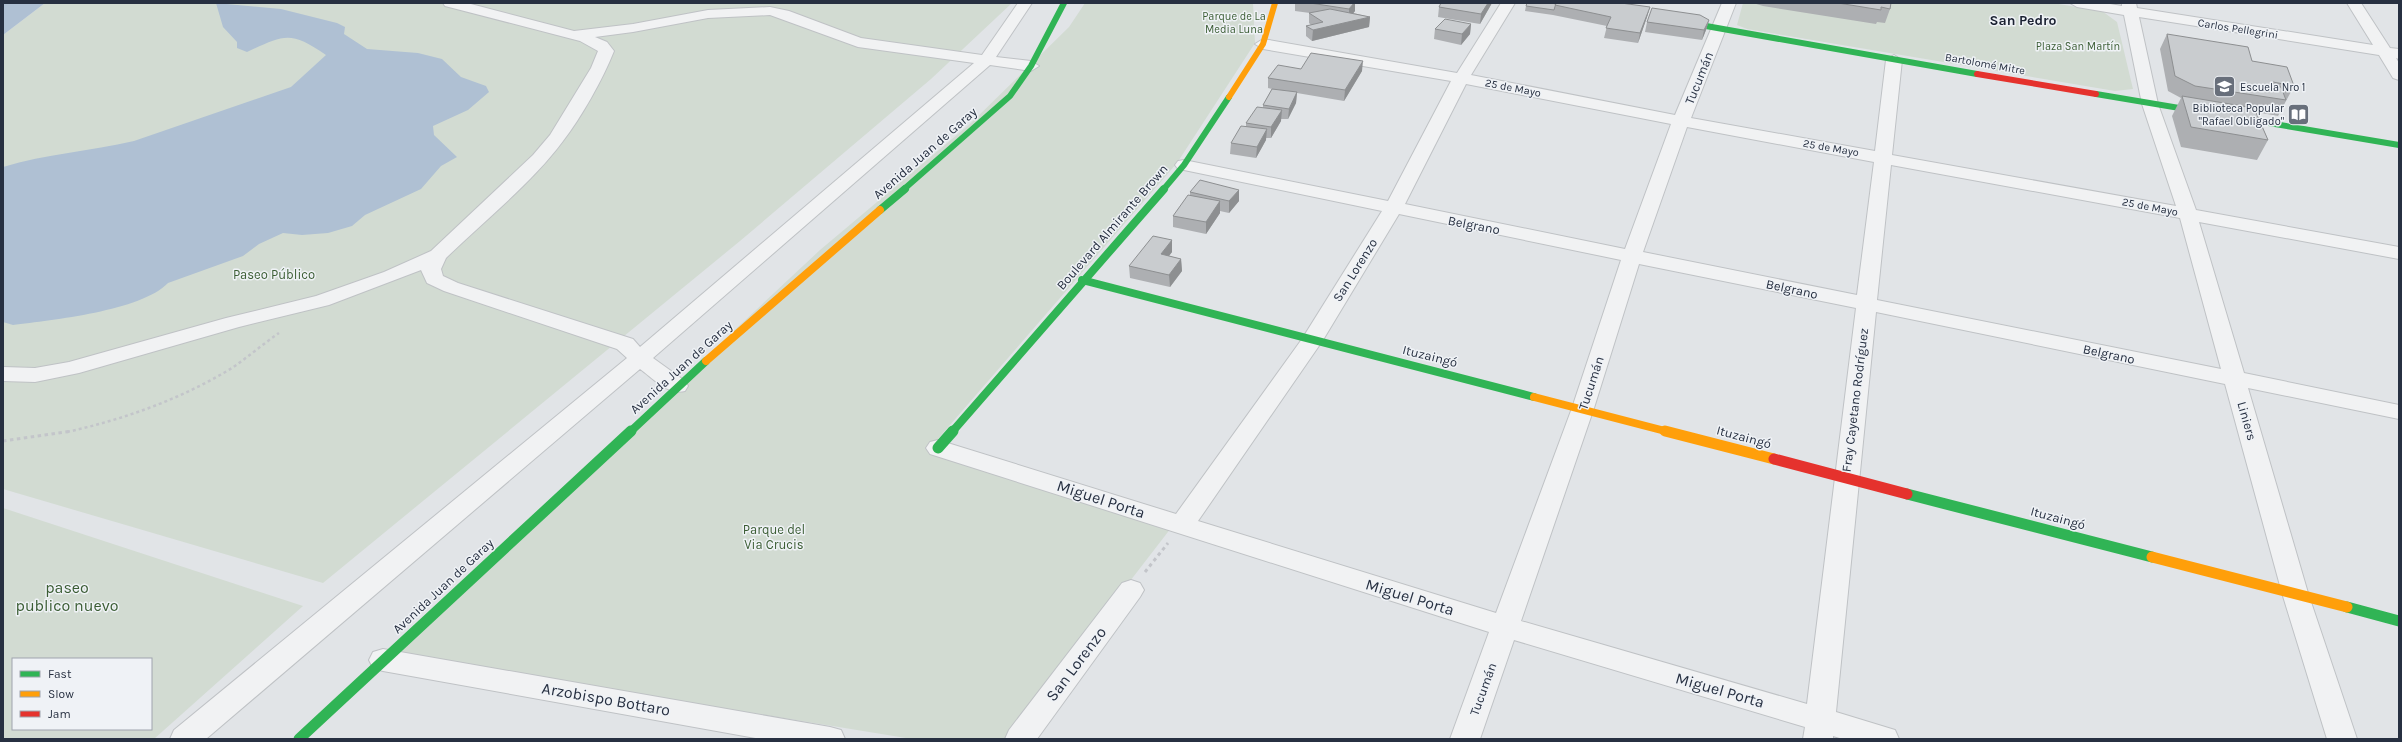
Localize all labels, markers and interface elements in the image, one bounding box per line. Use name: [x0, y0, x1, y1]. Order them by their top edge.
park label: Parque de La Media Luna: [1202, 10, 1266, 36]
district label: San Pedro: [1990, 12, 2057, 29]
street label: Carlos Pellegrini: [2197, 16, 2279, 42]
park label: Plaza San Martín: [2036, 40, 2120, 53]
street label: Tucumán: [1682, 50, 1716, 106]
street label: Bartolomé Mitre: [1944, 51, 2026, 77]
school or university icon: Escuela Nro 1: [2211, 74, 2237, 100]
street label: 25 de Mayo: [1484, 76, 1542, 100]
place label: Escuela Nro 1: [2240, 81, 2305, 94]
library icon: Biblioteca Popular "Rafael Obligado": [2286, 101, 2312, 127]
place label: Biblioteca Popular "Rafael Obligado": [2193, 102, 2285, 128]
street label: Avenida Juan de Garay: [870, 104, 980, 202]
street label: 25 de Mayo: [1802, 137, 1860, 159]
street label: Boulevard Almirante Brown: [1053, 161, 1171, 293]
street label: 25 de Mayo: [2121, 195, 2179, 219]
street label: Belgrano: [1447, 213, 1501, 237]
street label: San Lorenzo: [1330, 236, 1380, 304]
park label: Paseo Público: [233, 267, 315, 282]
street label: Belgrano: [1765, 276, 1819, 302]
street label: Avenida Juan de Garay: [627, 317, 735, 417]
street label: Fray Cayetano Rodríguez: [1839, 327, 1871, 473]
street label: Belgrano: [2082, 341, 2136, 367]
street label: Ituzaingó: [1401, 342, 1459, 370]
street label: Tucumán: [1575, 354, 1607, 412]
street label: Liniers: [2234, 400, 2260, 442]
street label: Ituzaingó: [1715, 423, 1773, 451]
street label: Miguel Porta: [1054, 476, 1148, 522]
street label: Ituzaingó: [2029, 504, 2087, 532]
park label: Parque del Via Crucis: [743, 522, 805, 552]
street label: Avenida Juan de Garay: [390, 535, 496, 637]
street label: Miguel Porta: [1363, 575, 1457, 619]
park label: paseo publico nuevo: [16, 578, 118, 615]
street label: San Lorenzo: [1042, 623, 1110, 705]
legend: [12, 658, 152, 730]
street label: Tucumán: [1467, 660, 1499, 718]
text: Fast: [48, 667, 72, 681]
street label: Miguel Porta: [1673, 668, 1767, 712]
street label: Arzobispo Bottaro: [540, 678, 672, 720]
text: Slow: [48, 687, 74, 701]
text: Jam: [48, 707, 71, 721]

